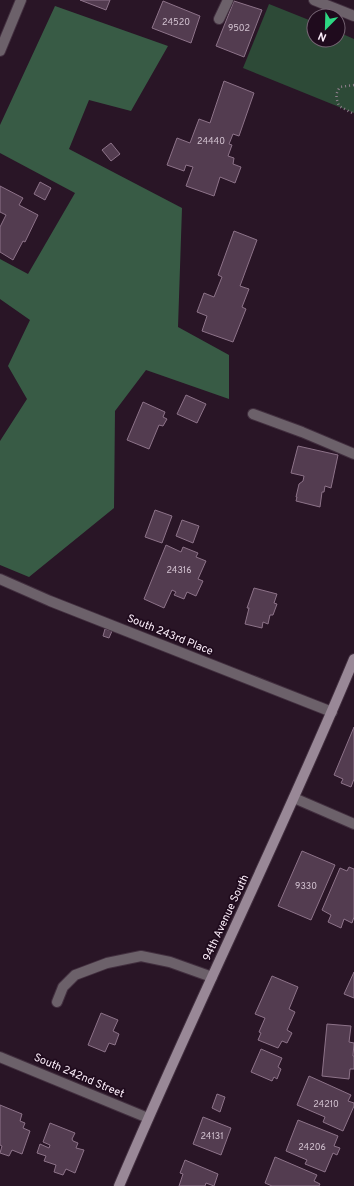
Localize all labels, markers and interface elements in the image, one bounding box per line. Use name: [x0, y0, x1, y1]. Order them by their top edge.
north arrow: [306, 8, 346, 48]
house number: 24520: [162, 17, 190, 28]
house number: 9502: [228, 23, 250, 34]
text: N: [316, 28, 329, 44]
house number: 24440: [197, 136, 225, 147]
house number: 24316: [166, 565, 192, 576]
street label: South 243rd Place: [125, 611, 215, 659]
street label: 94th Avenue South: [200, 872, 252, 964]
house number: 9330: [295, 881, 317, 892]
street label: South 242nd Street: [32, 1051, 126, 1101]
house number: 24210: [313, 1099, 339, 1110]
house number: 24131: [200, 1131, 224, 1142]
house number: 24206: [298, 1142, 326, 1153]

